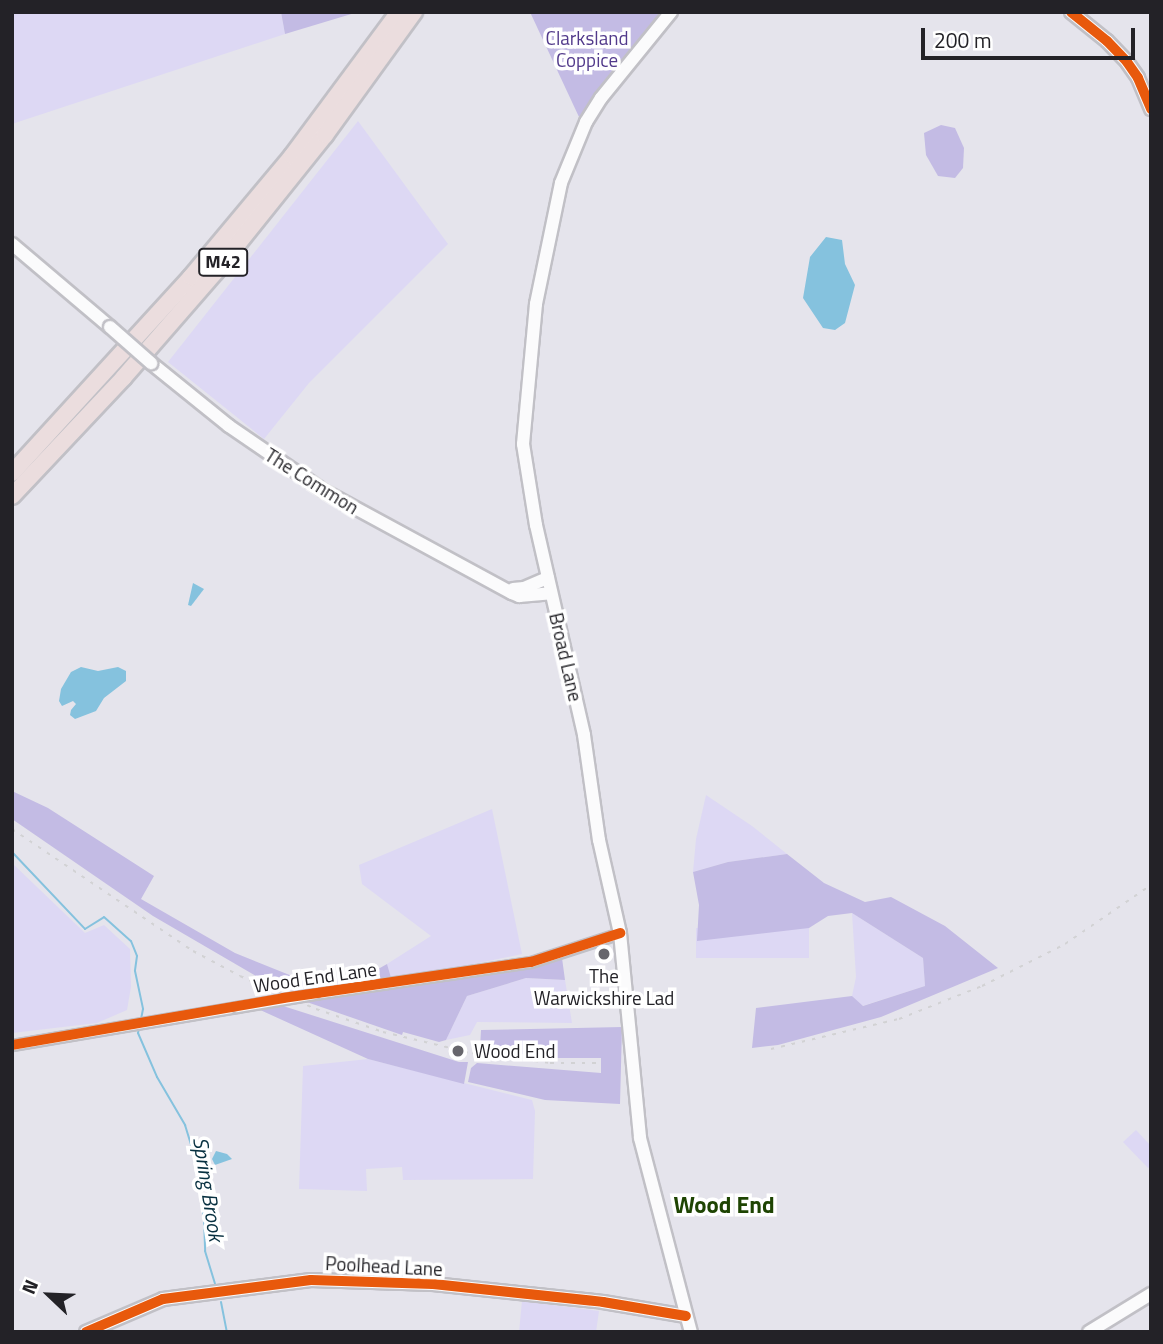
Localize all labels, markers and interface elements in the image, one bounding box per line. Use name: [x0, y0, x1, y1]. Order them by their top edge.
scale bar: [925, 14, 1138, 58]
text: 200 m: [934, 24, 991, 56]
park label: Clarksland Coppice: [546, 27, 628, 71]
road number: M42: [197, 248, 249, 276]
street label: The Common: [261, 443, 363, 519]
street label: Broad Lane: [545, 610, 587, 704]
marker: The Warwickshire Lad: [596, 946, 612, 962]
street label: Wood End Lane: [252, 957, 378, 997]
place label: The Warwickshire Lad: [534, 965, 674, 1009]
place label: Wood End: [474, 1040, 556, 1062]
marker: Wood End: [448, 1041, 468, 1061]
water label: Spring Brook: [188, 1135, 230, 1243]
district label: Wood End: [673, 1191, 775, 1219]
street label: Poolhead Lane: [325, 1252, 443, 1280]
north arrow: [14, 1260, 84, 1330]
text: N: [13, 1275, 45, 1298]

